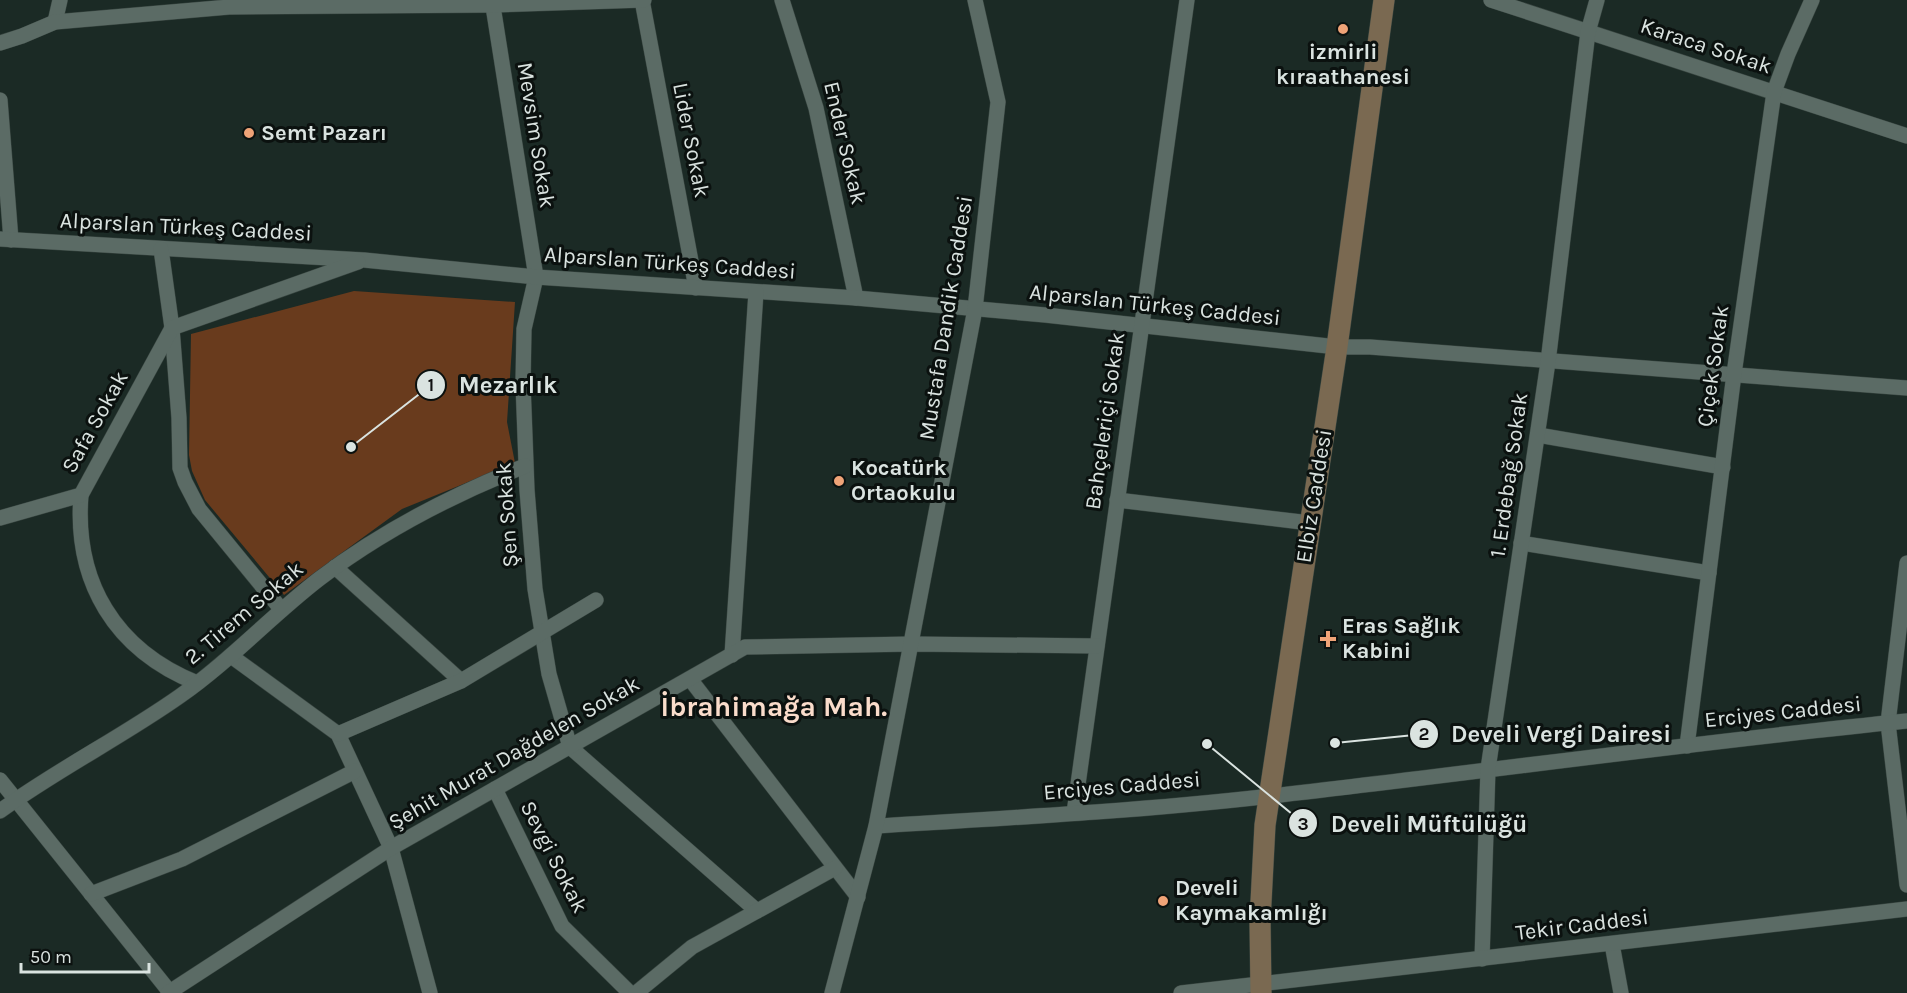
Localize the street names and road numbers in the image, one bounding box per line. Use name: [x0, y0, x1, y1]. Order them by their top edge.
street label: Karaca Sokak: [1637, 13, 1775, 79]
street label: Mevsim Sokak: [512, 60, 560, 210]
street label: Ender Sokak: [818, 79, 872, 207]
street label: Lider Sokak: [667, 80, 715, 200]
street label: Mustafa Dandik Caddesi: [914, 194, 978, 442]
street label: Alparslan Türkeş Caddesi: [59, 207, 313, 247]
street label: Alparslan Türkeş Caddesi: [543, 241, 797, 285]
street label: Alparslan Türkeş Caddesi: [1028, 279, 1282, 331]
street label: Çiçek Sokak: [1692, 304, 1734, 428]
street label: Bahçeleriçi Sokak: [1080, 331, 1130, 511]
street label: Safa Sokak: [56, 366, 134, 478]
street label: 1. Erdebağ Sokak: [1485, 391, 1533, 559]
street label: Elbiz Caddesi: [1291, 427, 1337, 565]
street label: Şen Sokak: [490, 462, 524, 568]
street label: 2. Tirem Sokak: [179, 556, 309, 670]
street label: Şehit Murat Dağdelen Sokak: [384, 670, 644, 836]
street label: Erciyes Caddesi: [1703, 691, 1863, 733]
street label: Erciyes Caddesi: [1042, 766, 1202, 806]
street label: Sevgi Sokak: [515, 797, 593, 917]
street label: Tekir Caddesi: [1514, 904, 1650, 946]

